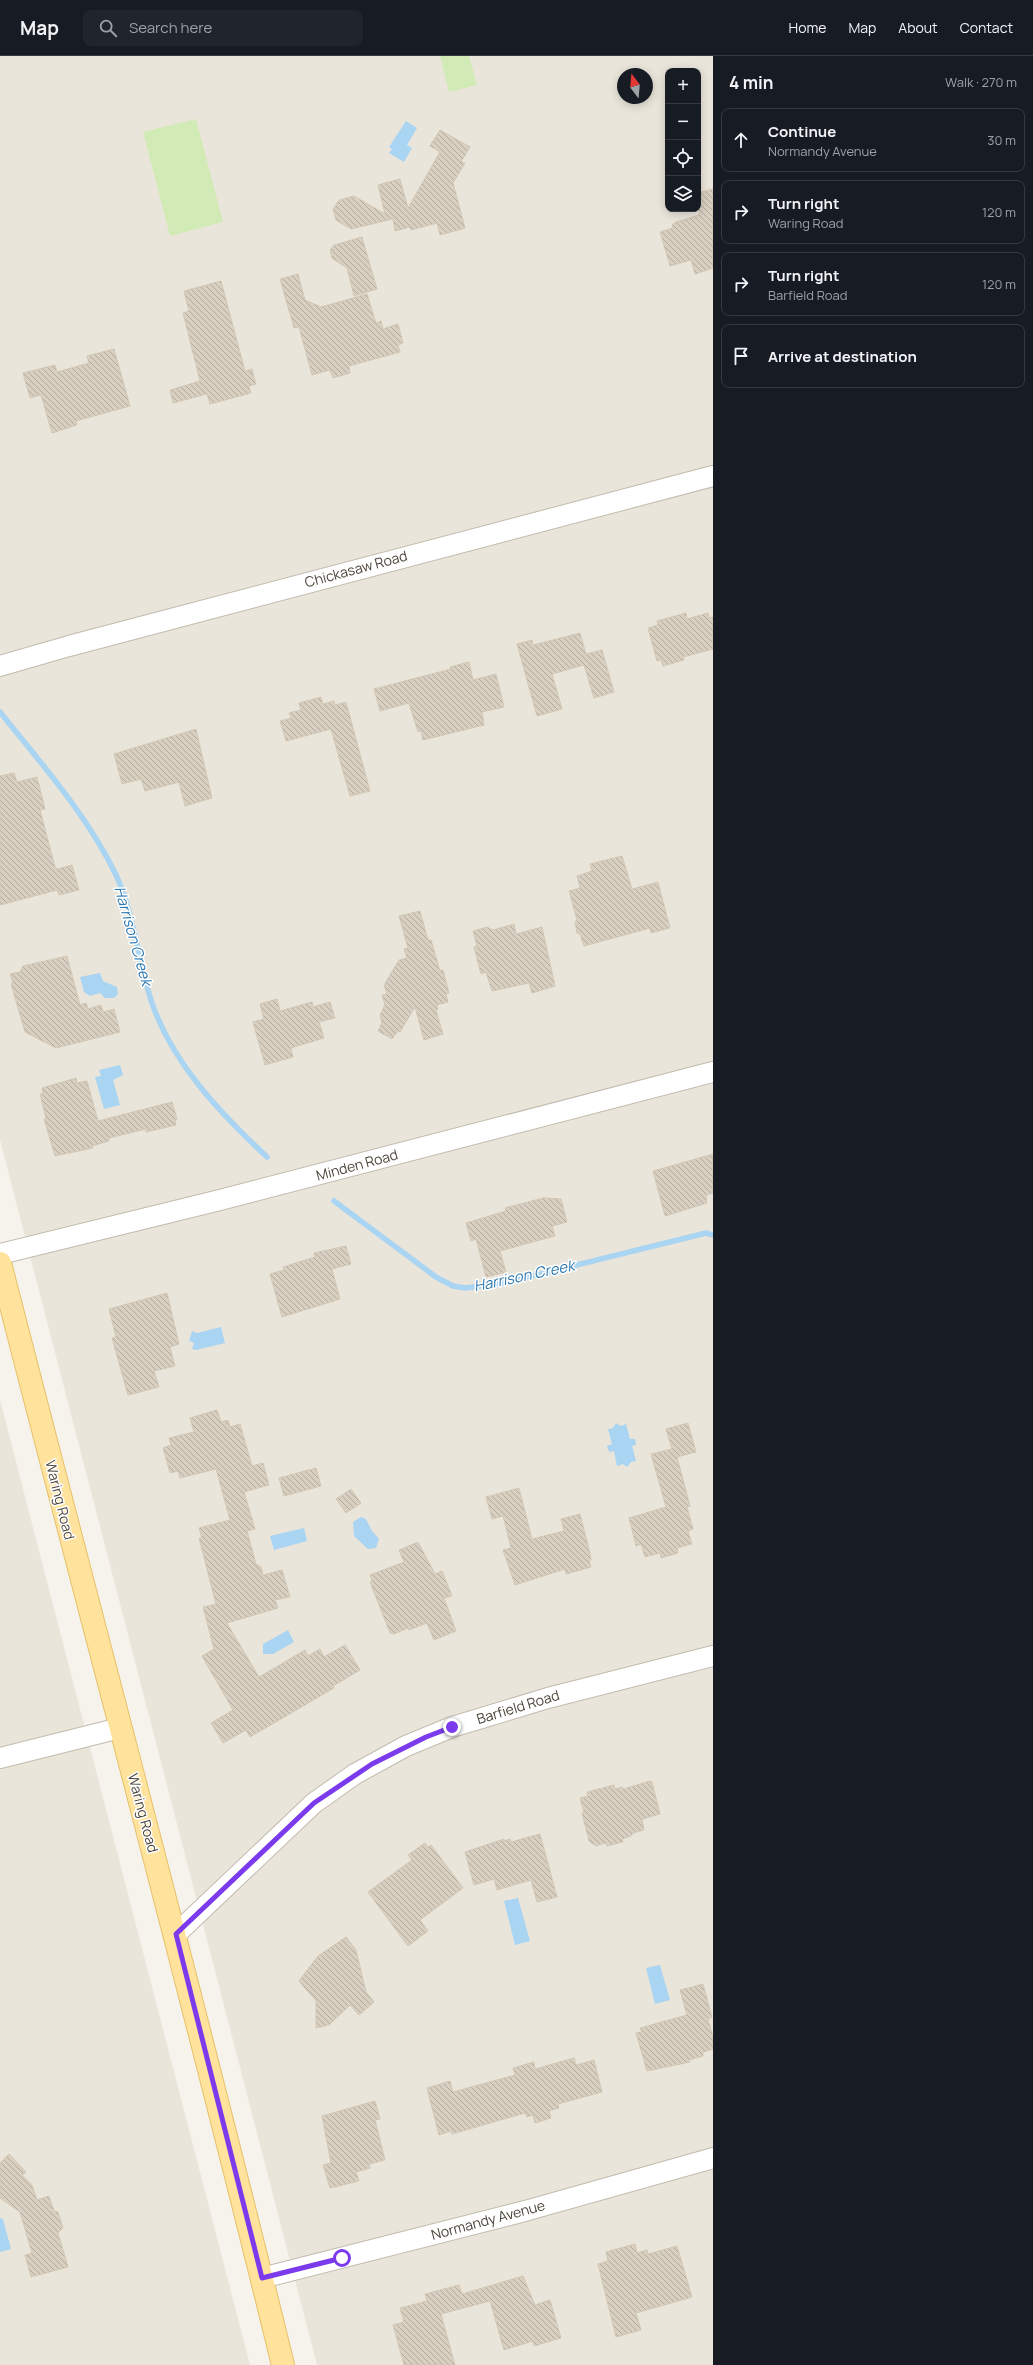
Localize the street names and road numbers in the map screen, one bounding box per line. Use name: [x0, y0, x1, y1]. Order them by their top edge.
street label: Chickasaw Road: [302, 546, 409, 591]
street label: Minden Road: [314, 1144, 400, 1185]
street label: Waring Road: [41, 1458, 80, 1542]
street label: Barfield Road: [474, 1685, 562, 1728]
street label: Waring Road: [124, 1771, 163, 1855]
street label: Normandy Avenue: [429, 2195, 547, 2244]

